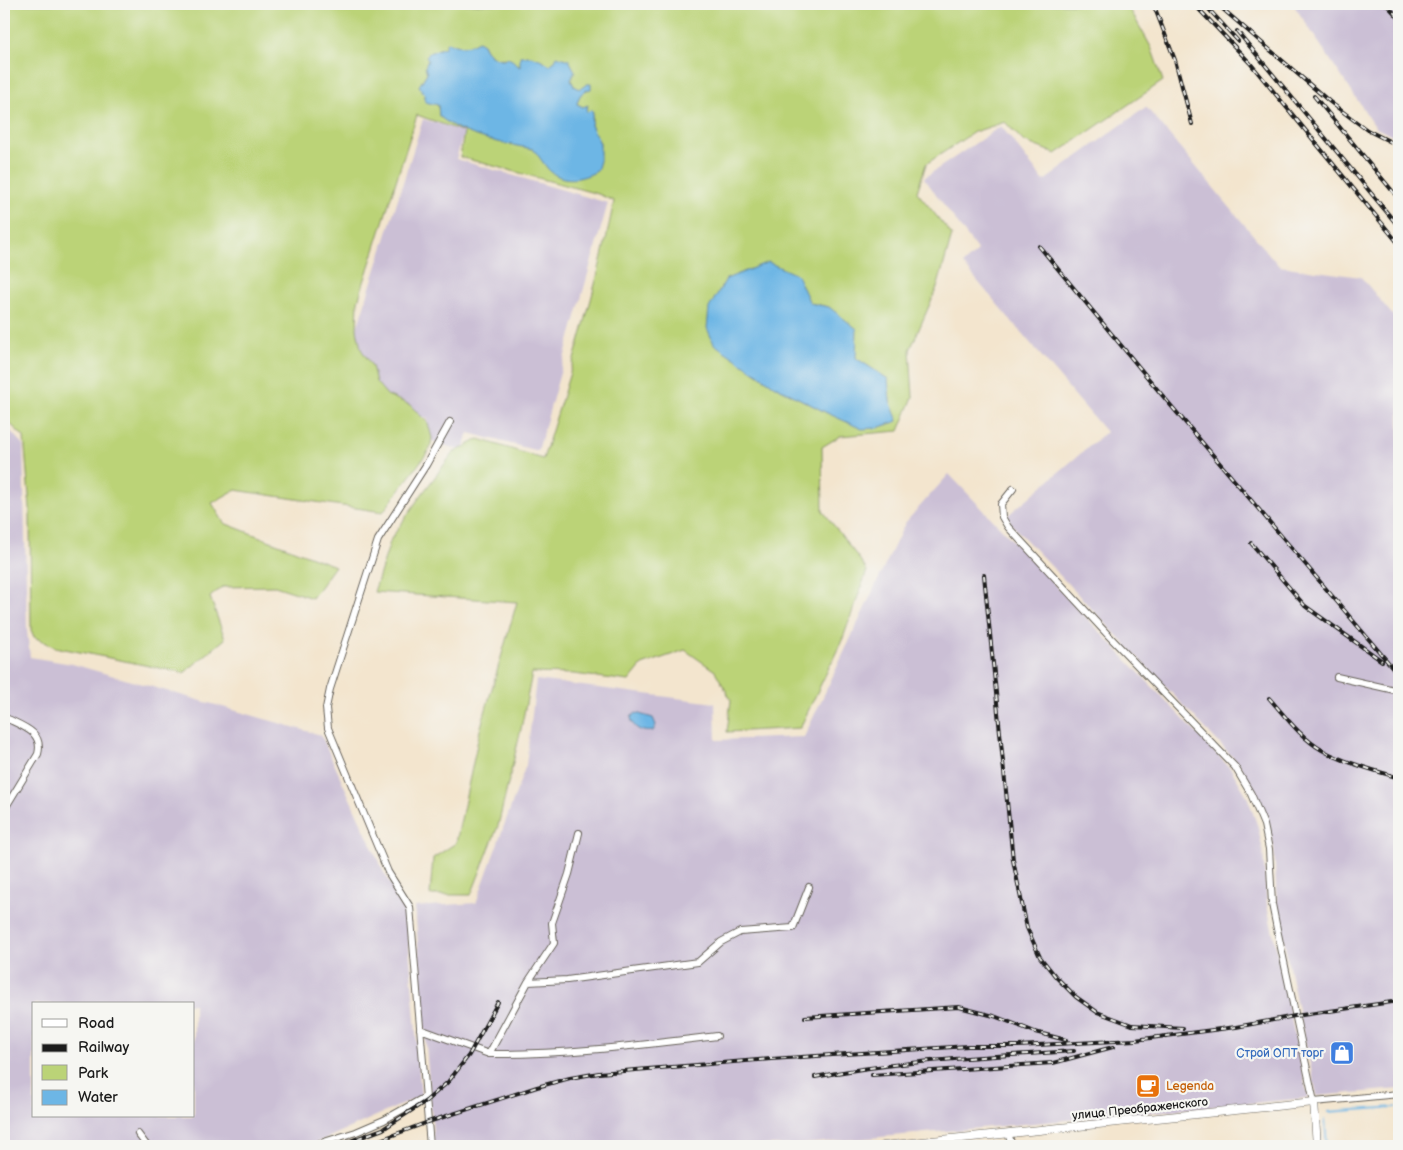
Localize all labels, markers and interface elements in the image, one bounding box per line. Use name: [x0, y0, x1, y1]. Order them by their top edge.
legend: [32, 1002, 195, 1118]
text: Road: [78, 1014, 114, 1033]
text: Railway: [78, 1038, 129, 1057]
shop icon: Строй ОПТ торг: [1329, 1040, 1355, 1066]
place label: Строй ОПТ торг: [1236, 1046, 1324, 1061]
text: Park: [78, 1064, 109, 1083]
cafe icon: Legenda: [1135, 1073, 1161, 1099]
place label: Legenda: [1166, 1079, 1214, 1094]
text: Water: [78, 1088, 118, 1107]
street label: улица Преображенского: [1071, 1094, 1209, 1124]

